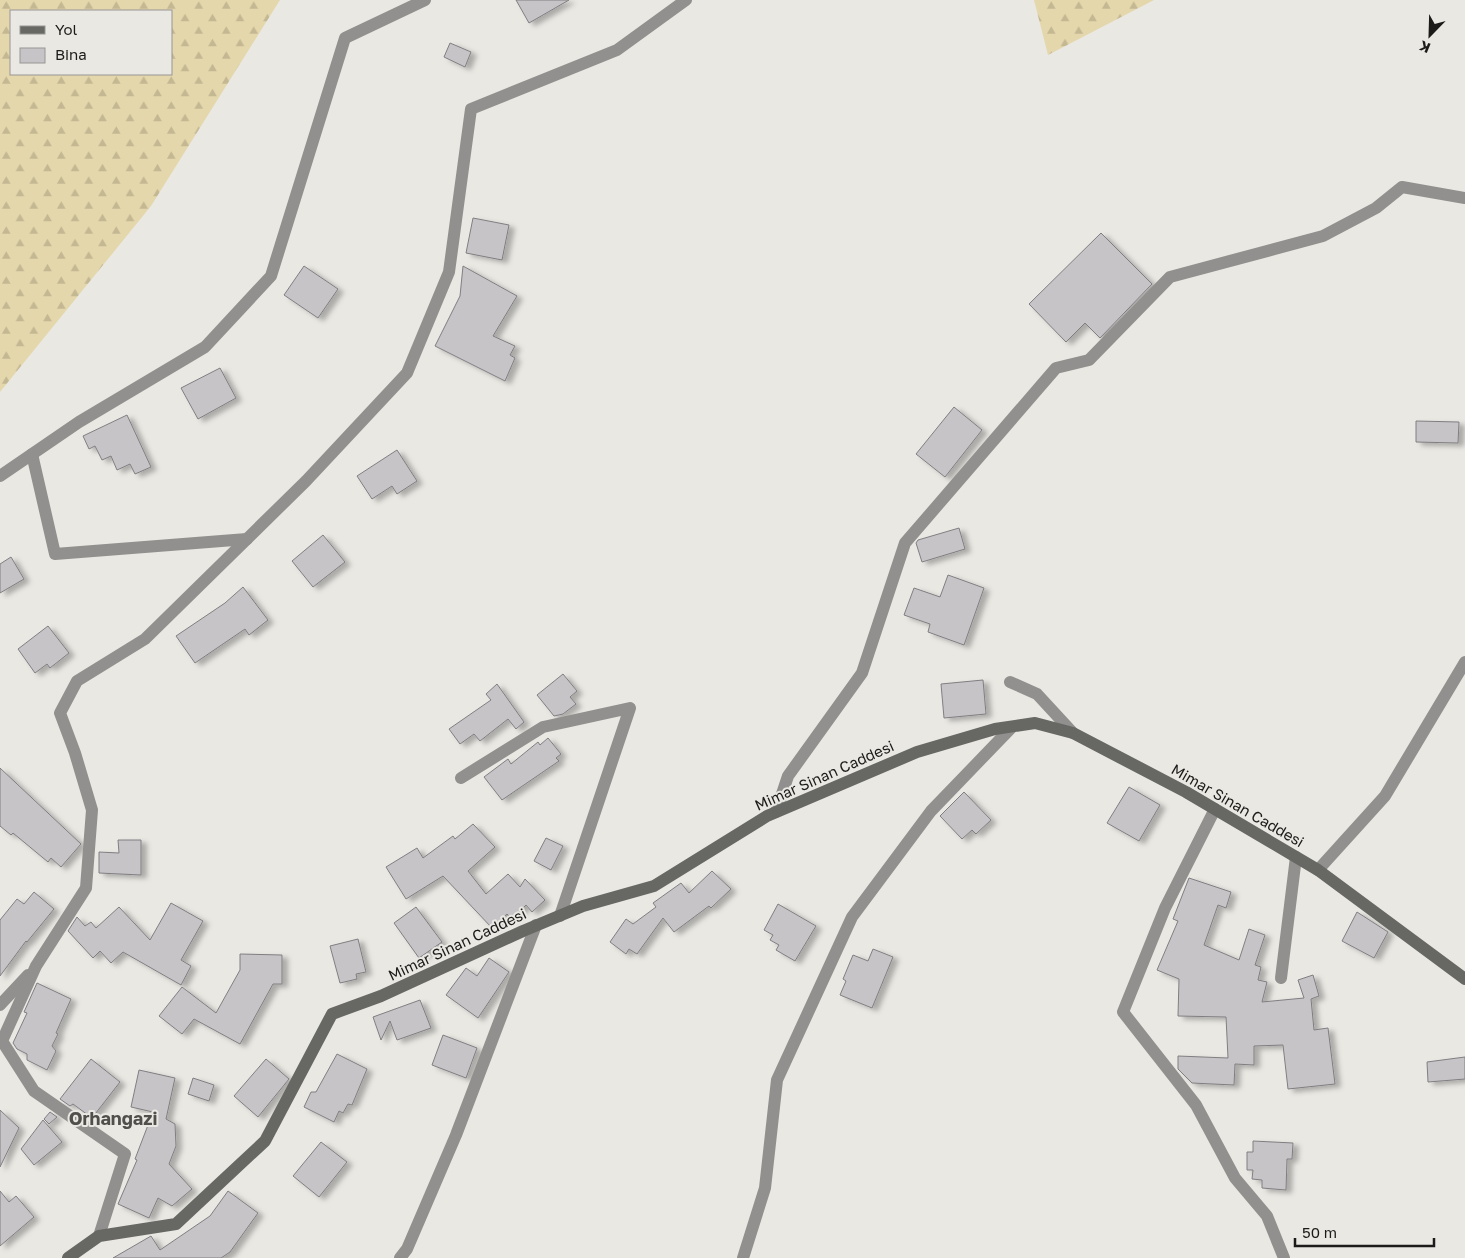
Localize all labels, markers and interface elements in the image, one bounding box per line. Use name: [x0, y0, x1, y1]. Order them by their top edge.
legend: [10, 10, 172, 75]
north arrow: [1405, 10, 1455, 60]
text: Yol: [55, 20, 77, 38]
text: K: [1417, 38, 1433, 57]
text: Bina: [55, 45, 87, 63]
street label: Mimar Sinan Caddesi: [752, 736, 896, 814]
street label: Mimar Sinan Caddesi: [1168, 760, 1308, 850]
street label: Mimar Sinan Caddesi: [385, 904, 529, 984]
district label: Orhangazi: [69, 1107, 157, 1129]
scale bar: [1295, 1216, 1434, 1248]
text: 50 m: [1302, 1223, 1337, 1241]

